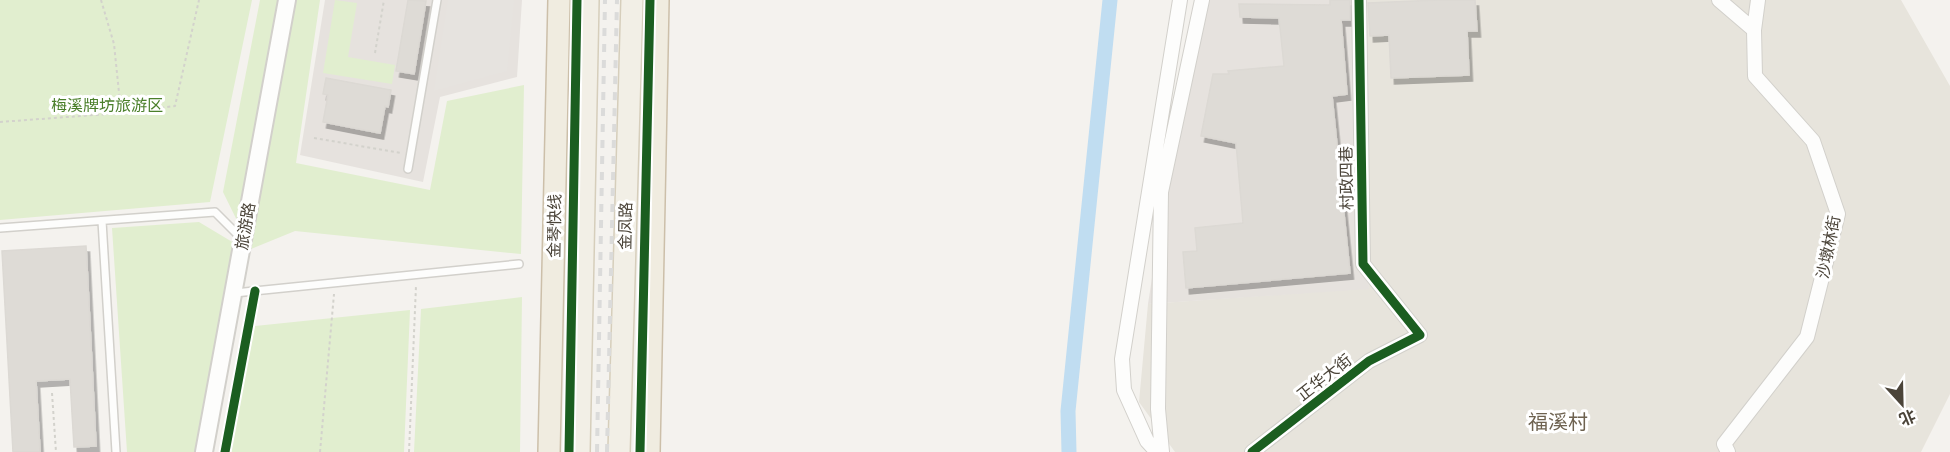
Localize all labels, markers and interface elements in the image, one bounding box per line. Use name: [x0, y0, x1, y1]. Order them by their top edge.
park label: 梅溪牌坊旅游区: [51, 97, 163, 117]
street label: 村政四巷: [1337, 146, 1359, 210]
street label: 金琴快线: [545, 194, 567, 258]
street label: 旅游路: [233, 201, 261, 252]
street label: 金凤路: [617, 202, 637, 250]
street label: 沙墩林街: [1814, 214, 1846, 281]
street label: 正华大街: [1294, 351, 1357, 406]
north arrow: [1872, 374, 1932, 434]
text: 北: [1896, 404, 1918, 428]
district label: 福溪村: [1528, 411, 1588, 437]

